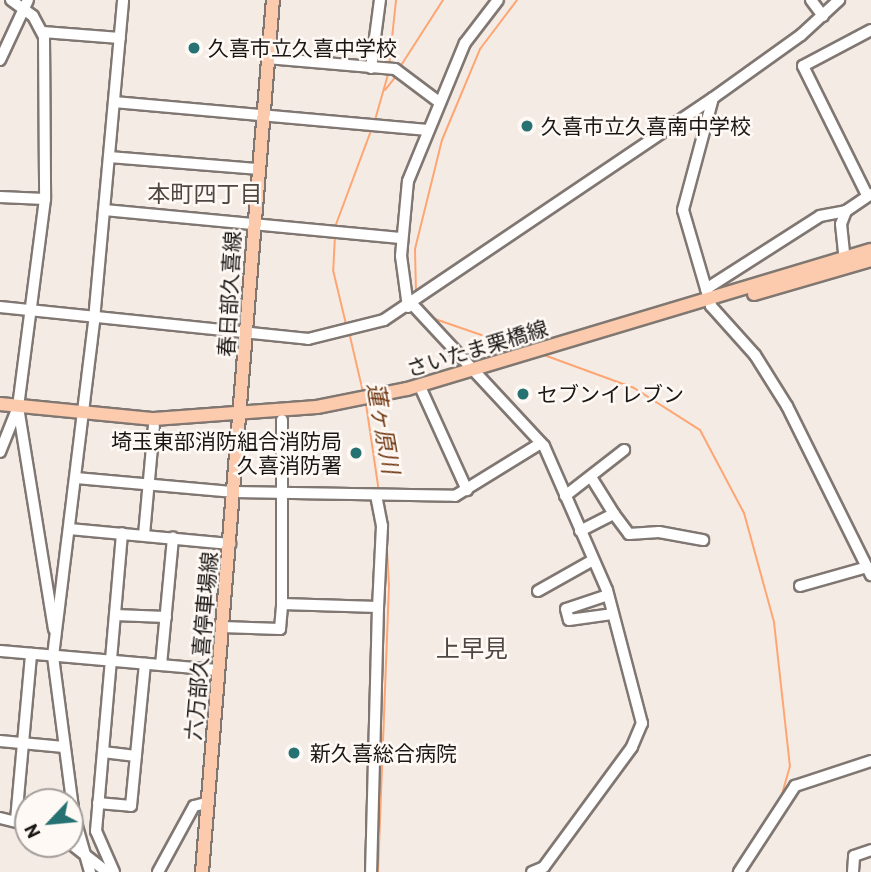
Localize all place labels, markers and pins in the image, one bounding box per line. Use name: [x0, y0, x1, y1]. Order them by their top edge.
place label: 久喜市立久喜中学校: [208, 35, 397, 61]
marker: 久喜市立久喜中学校: [186, 40, 202, 56]
place label: 久喜市立久喜南中学校: [541, 113, 751, 139]
marker: 久喜市立久喜南中学校: [519, 118, 535, 134]
place label: セブンイレブン: [537, 381, 684, 407]
marker: セブンイレブン: [515, 386, 531, 402]
place label: 埼玉東部消防組合消防局 久喜消防署: [111, 428, 342, 478]
marker: 埼玉東部消防組合消防局 久喜消防署: [348, 445, 364, 461]
place label: 新久喜総合病院: [310, 740, 457, 766]
marker: 新久喜総合病院: [284, 743, 304, 763]

